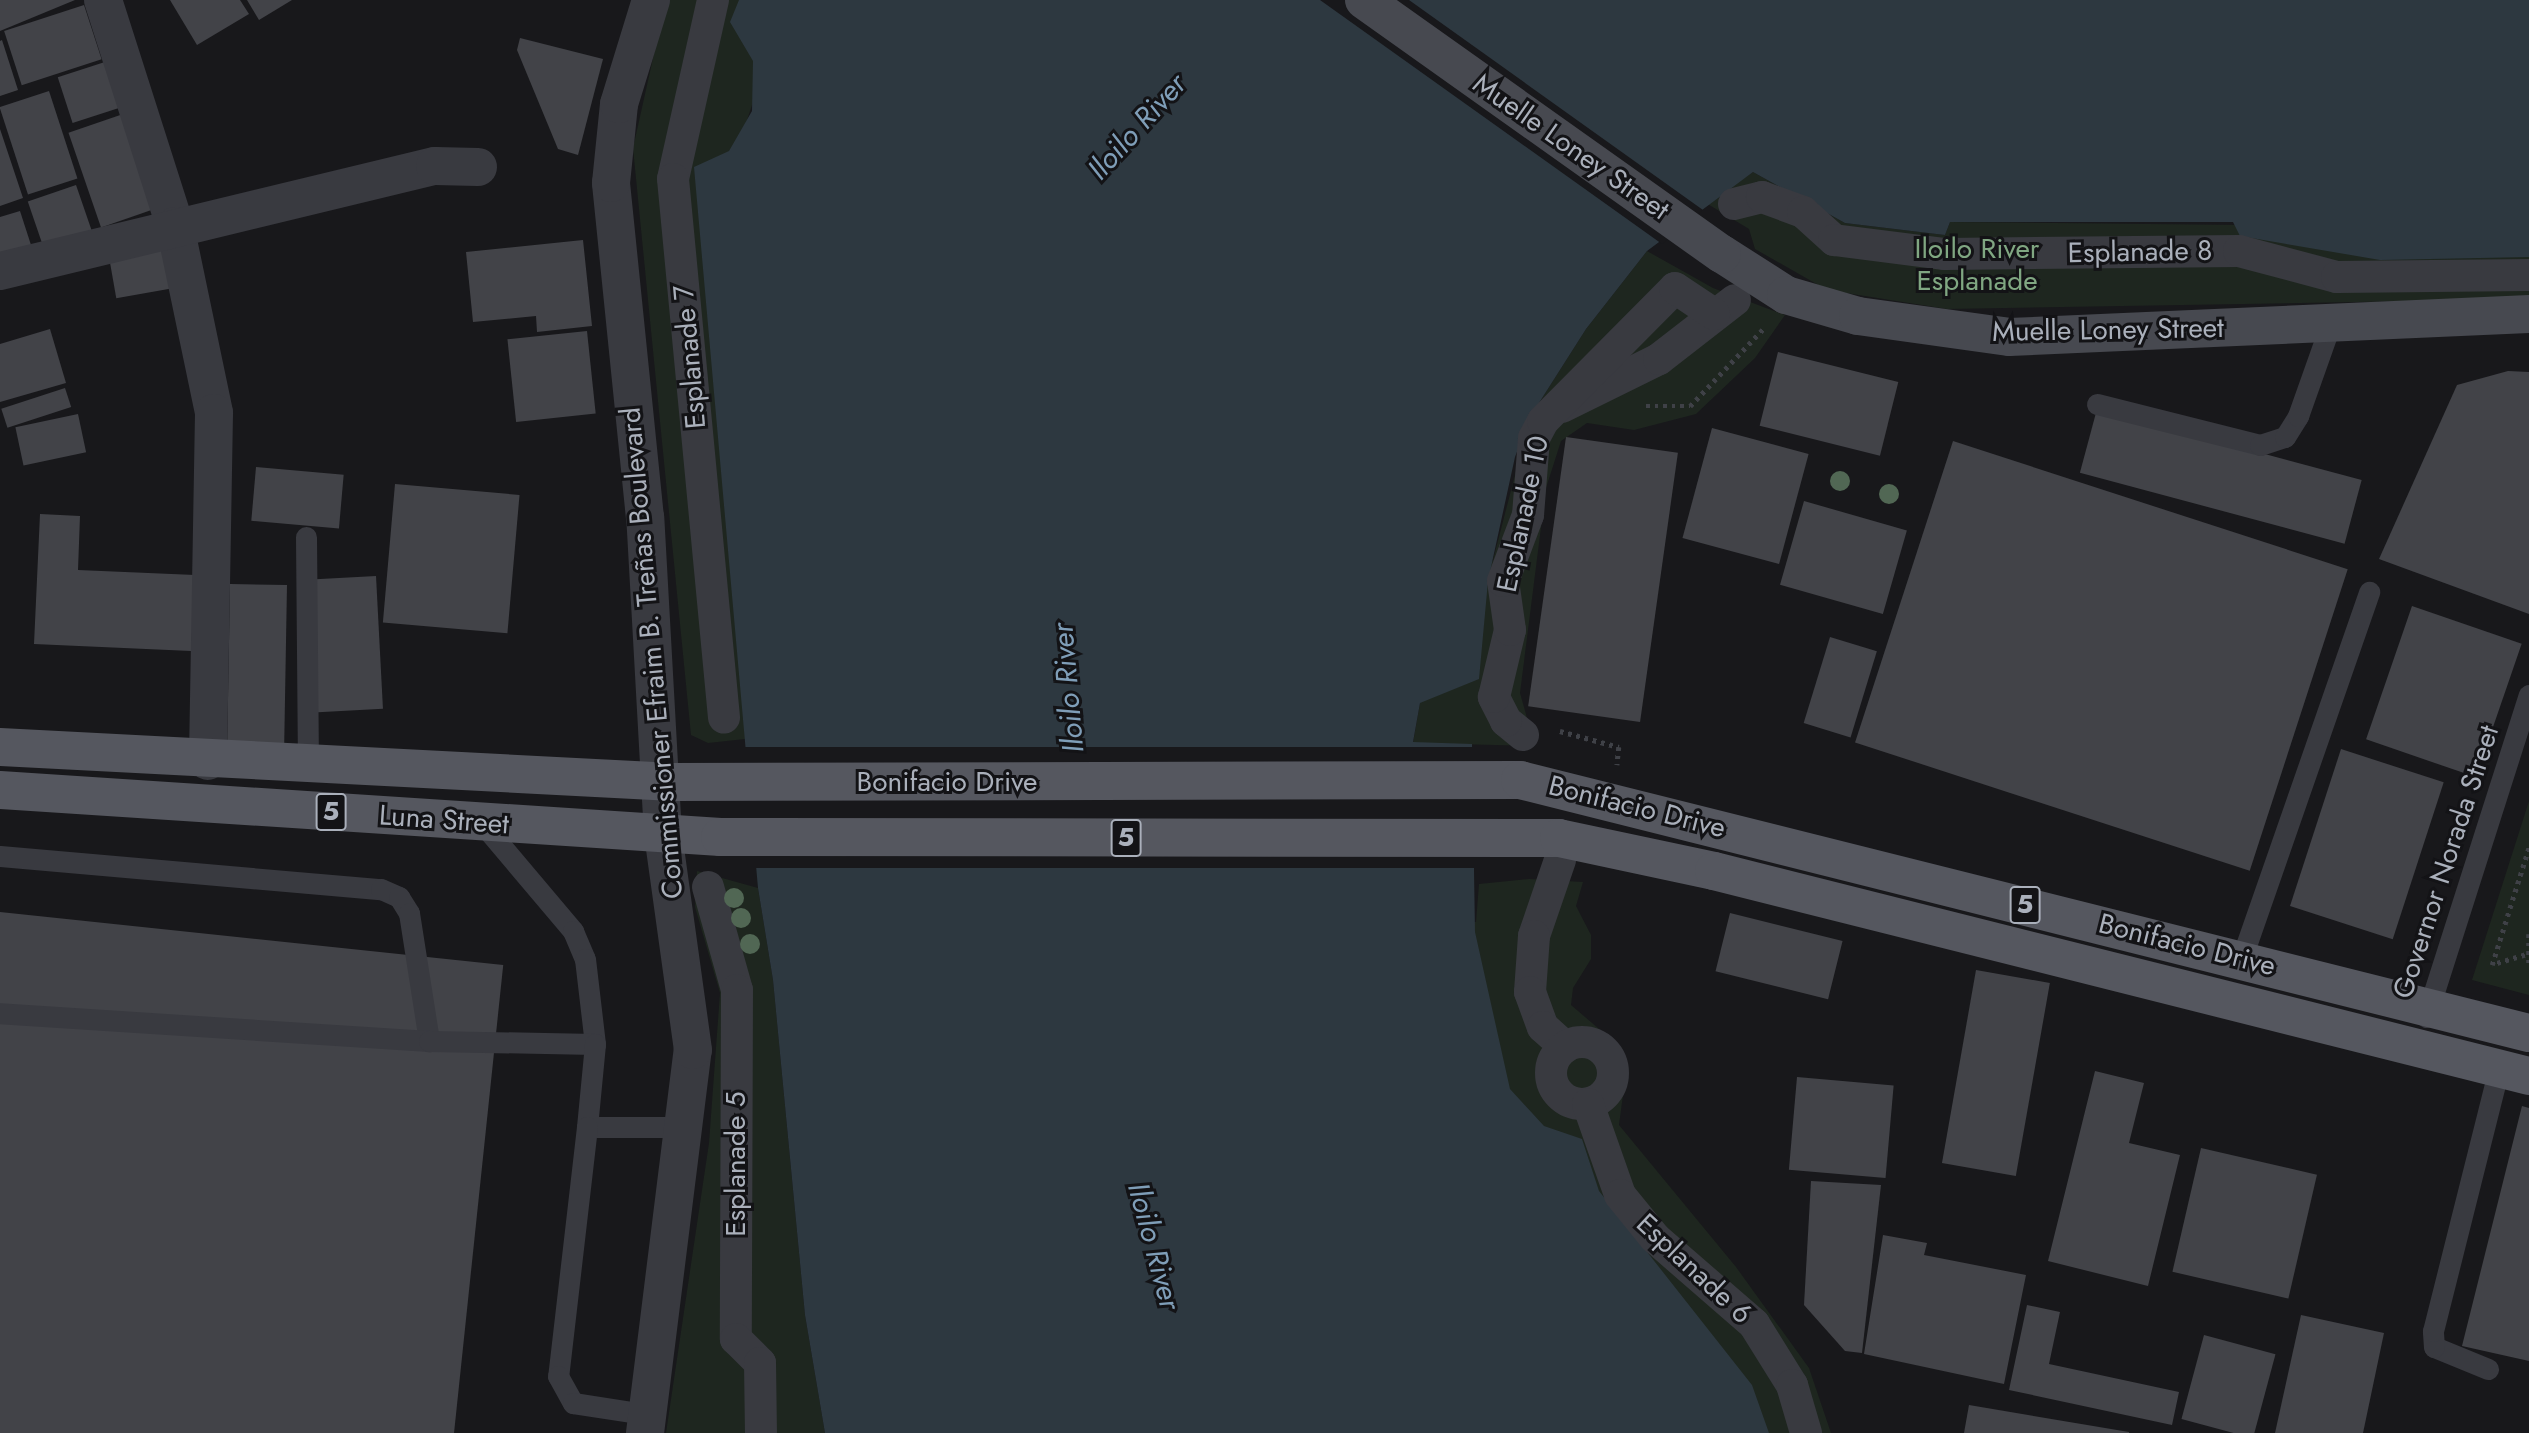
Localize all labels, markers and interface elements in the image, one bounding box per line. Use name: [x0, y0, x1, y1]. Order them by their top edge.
water label: Iloilo River: [1080, 67, 1194, 187]
street label: Muelle Loney Street: [1466, 67, 1676, 227]
park label: Iloilo River Esplanade: [1915, 232, 2039, 298]
street label: Esplanade 8: [2067, 234, 2213, 270]
street label: Esplanade 7: [667, 284, 713, 430]
street label: Muelle Loney Street: [1992, 311, 2224, 349]
street label: Commissioner Efraim B. Treñas Boulevard: [614, 406, 690, 900]
street label: Esplanade 10: [1490, 433, 1556, 595]
water label: Iloilo River: [1044, 622, 1092, 754]
street label: Governor Norada Street: [2386, 721, 2506, 1003]
street label: Bonifacio Drive: [857, 765, 1037, 799]
street label: Bonifacio Drive: [1545, 769, 1729, 845]
road number: 5: [315, 790, 347, 834]
street label: Luna Street: [378, 799, 510, 841]
road number: 5: [1110, 816, 1142, 860]
road number: 5: [2009, 882, 2041, 928]
street label: Bonifacio Drive: [2095, 907, 2279, 983]
street label: Esplanade 5: [719, 1091, 753, 1237]
water label: Iloilo River: [1120, 1179, 1188, 1313]
street label: Esplanade 6: [1629, 1207, 1759, 1331]

